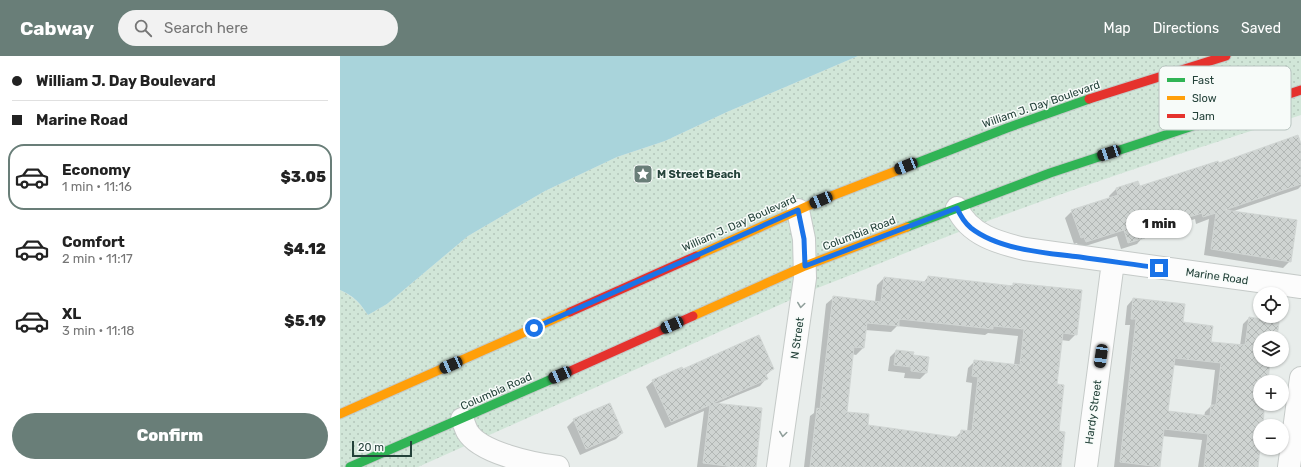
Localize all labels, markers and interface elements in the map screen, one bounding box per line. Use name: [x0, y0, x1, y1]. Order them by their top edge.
search box: [118, 10, 398, 46]
text: Cabway: [20, 17, 94, 40]
icon: search: [132, 17, 154, 39]
text: Search here: [164, 19, 248, 37]
text: Map: [1104, 20, 1131, 37]
text: Directions: [1153, 20, 1219, 37]
text: Saved: [1241, 20, 1281, 37]
legend: [1159, 66, 1291, 130]
text: William J. Day Boulevard: [36, 72, 216, 90]
text: Fast: [1192, 74, 1215, 87]
street label: William J. Day Boulevard: [981, 78, 1102, 131]
text: Slow: [1192, 92, 1217, 105]
text: Jam: [1192, 110, 1215, 123]
text: Marine Road: [36, 111, 128, 129]
car: [1096, 144, 1122, 162]
car: [893, 156, 919, 176]
icon: car: [14, 159, 50, 195]
text: Economy: [62, 161, 131, 179]
place icon: M Street Beach: [632, 163, 654, 185]
text: $3.05: [280, 168, 326, 186]
place label: M Street Beach: [657, 168, 741, 181]
text: 1 min · 11:16: [62, 179, 132, 194]
car: [808, 190, 834, 210]
street label: William J. Day Boulevard: [680, 192, 798, 255]
callout: 1 min: [1126, 210, 1192, 238]
street label: Columbia Road: [821, 214, 897, 253]
text: 1 min: [1142, 216, 1176, 231]
icon: car: [14, 231, 50, 267]
text: Comfort: [62, 233, 125, 251]
text: $4.12: [284, 240, 326, 258]
text: 2 min · 11:17: [62, 251, 133, 266]
route end: [1150, 259, 1168, 277]
street label: Marine Road: [1185, 266, 1249, 287]
map controls: [1253, 287, 1289, 455]
button: locate: [1253, 287, 1289, 323]
one-way arrow: [797, 302, 806, 308]
icon: car: [14, 303, 50, 339]
text: XL: [62, 305, 81, 323]
text: $5.19: [284, 312, 326, 330]
car: [659, 315, 685, 335]
street label: N Street: [788, 316, 807, 360]
route start: [525, 319, 543, 337]
text: 3 min · 11:18: [62, 323, 135, 338]
button: layers: [1253, 331, 1289, 367]
car: [1093, 343, 1109, 369]
car: [438, 355, 464, 375]
car: [547, 365, 573, 385]
street label: Columbia Road: [458, 370, 534, 413]
button: +: [1253, 375, 1289, 411]
street label: Hardy Street: [1083, 378, 1105, 445]
button: Confirm: [12, 413, 328, 459]
button: −: [1253, 419, 1289, 455]
one-way arrow: [779, 431, 788, 437]
scale bar: [352, 439, 412, 458]
text: 20 m: [358, 441, 384, 454]

